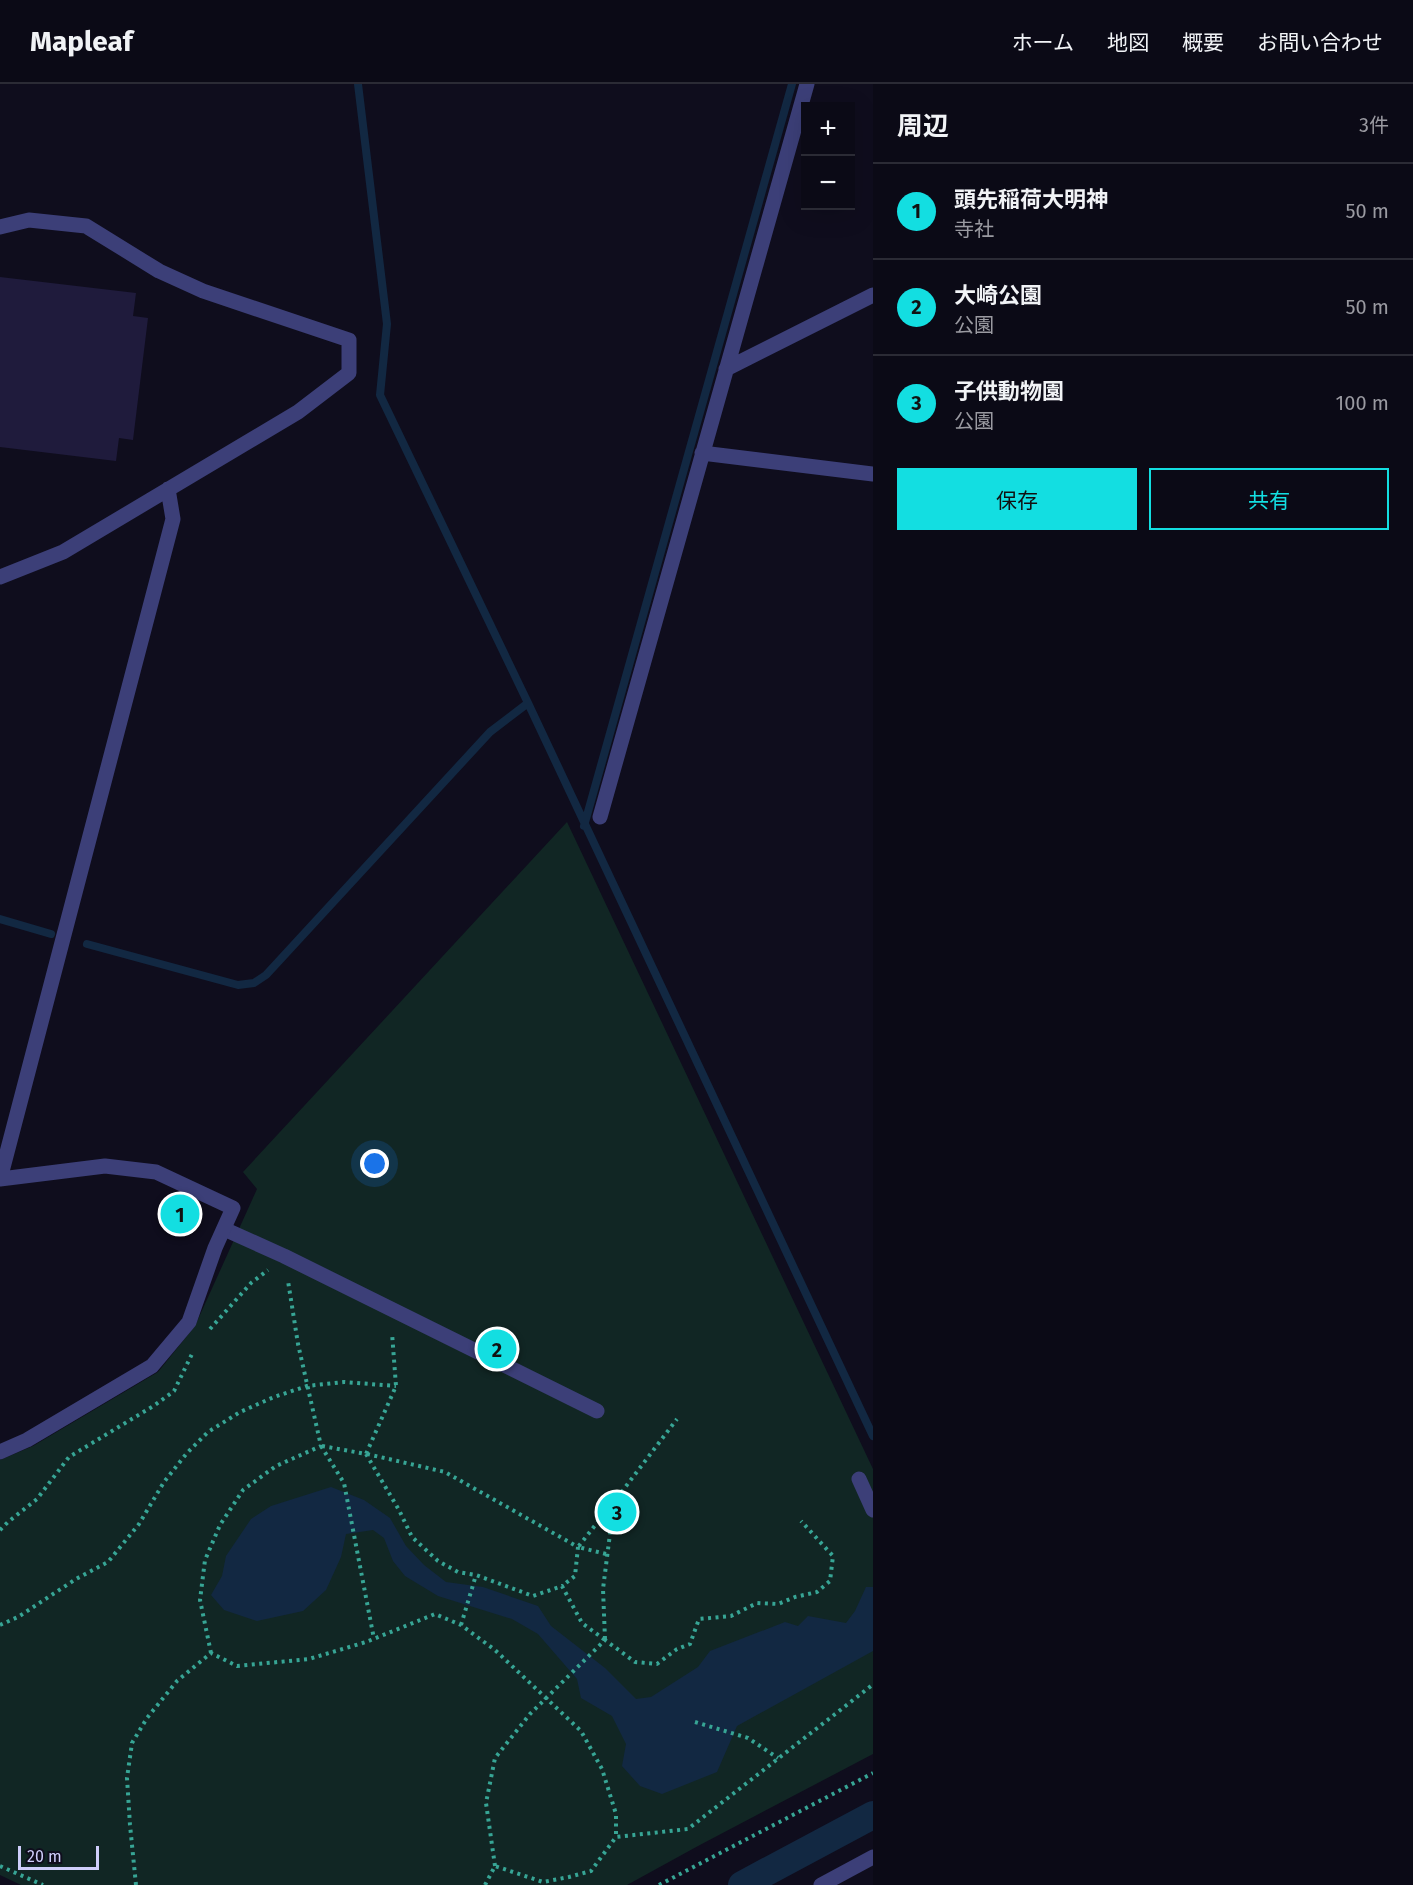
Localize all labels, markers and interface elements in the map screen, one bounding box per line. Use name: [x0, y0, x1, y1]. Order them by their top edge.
text: Mapleaf: [30, 25, 133, 58]
text: ホーム: [1012, 30, 1074, 56]
text: 地図: [1107, 30, 1149, 56]
text: 概要: [1182, 30, 1224, 56]
text: お問い合わせ: [1257, 30, 1383, 56]
map controls: [801, 102, 855, 210]
button: +: [801, 102, 855, 156]
text: 周辺: [897, 111, 949, 142]
text: 3件: [1359, 113, 1389, 137]
button: −: [801, 156, 855, 210]
text: 頭先稲荷大明神: [954, 186, 1108, 213]
text: 1: [912, 199, 921, 223]
text: 50 m: [1345, 199, 1389, 223]
text: 寺社: [954, 217, 994, 241]
text: 大崎公園: [954, 282, 1042, 309]
text: 2: [911, 295, 922, 319]
text: 50 m: [1345, 295, 1389, 319]
text: 公園: [954, 313, 994, 337]
text: 子供動物園: [954, 378, 1064, 405]
text: 3: [911, 391, 922, 415]
text: 100 m: [1336, 391, 1389, 415]
text: 公園: [954, 409, 994, 433]
button: 保存: [897, 468, 1137, 530]
button: 共有: [1149, 468, 1389, 530]
your location: [360, 1149, 389, 1178]
pin: 1: [160, 1192, 200, 1236]
pin: 2: [478, 1326, 516, 1372]
pin: 3: [598, 1490, 636, 1534]
scale bar: [18, 1843, 99, 1870]
text: 20 m: [27, 1847, 62, 1866]

